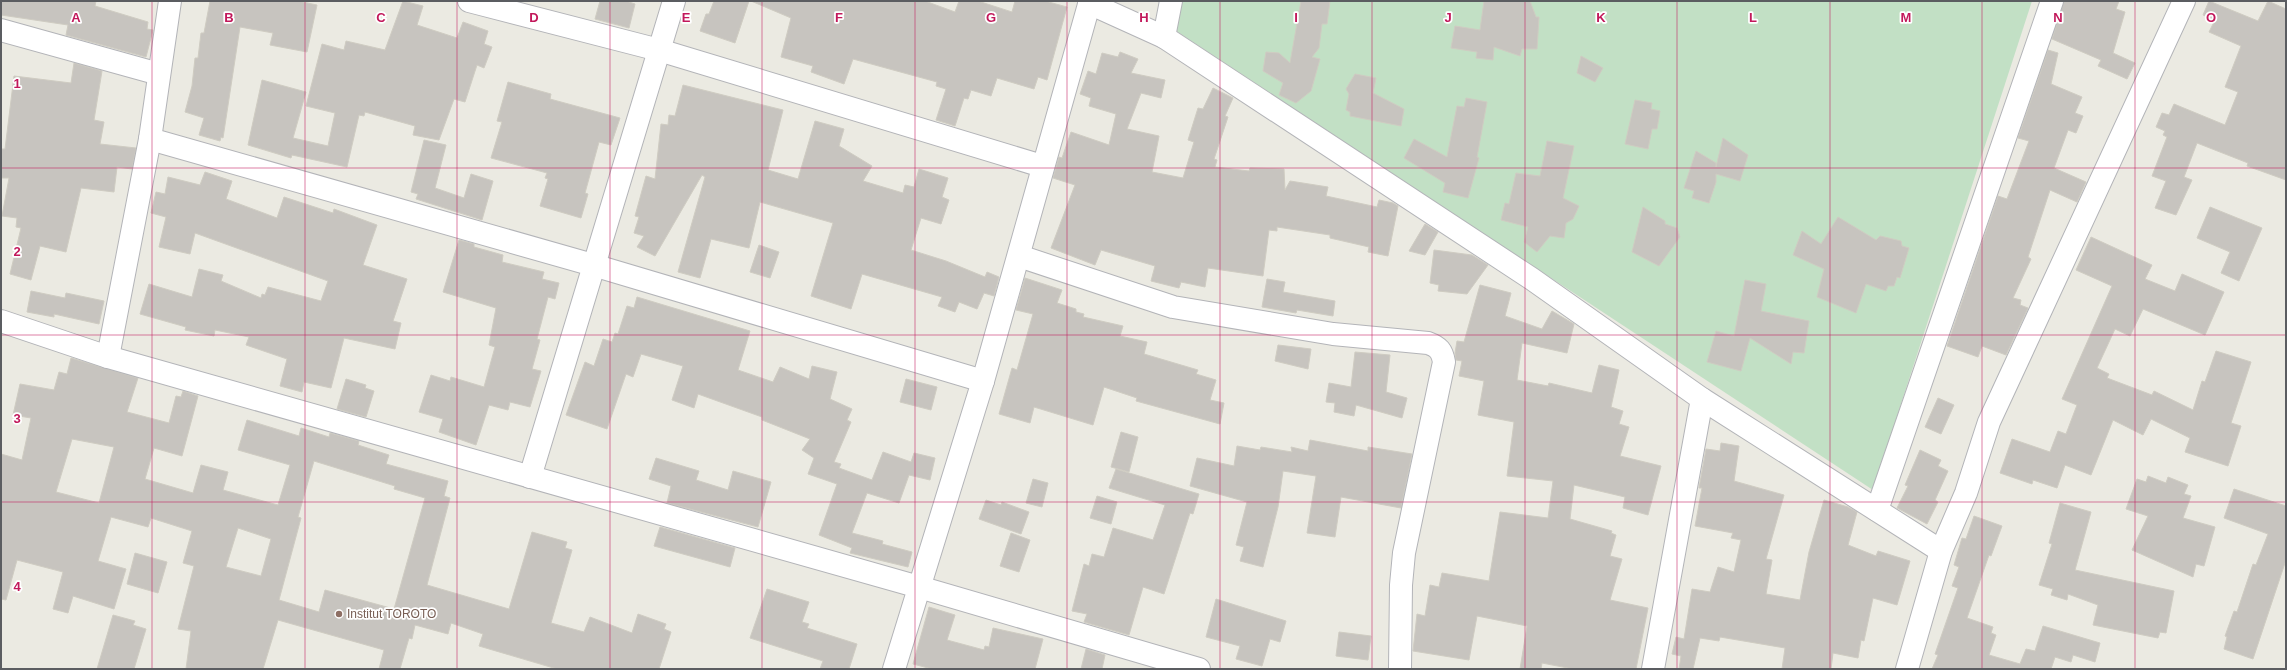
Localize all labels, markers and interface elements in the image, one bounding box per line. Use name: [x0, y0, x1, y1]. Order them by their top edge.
text: A: [71, 10, 81, 25]
text: B: [224, 10, 234, 25]
text: C: [376, 10, 386, 25]
text: D: [529, 10, 539, 25]
text: E: [682, 10, 691, 25]
text: F: [835, 10, 843, 25]
text: G: [986, 10, 996, 25]
text: H: [1139, 10, 1149, 25]
text: I: [1294, 10, 1298, 25]
text: J: [1444, 10, 1452, 25]
text: K: [1596, 10, 1606, 25]
text: L: [1749, 10, 1757, 25]
text: M: [1901, 10, 1911, 25]
text: N: [2053, 10, 2063, 25]
text: O: [2206, 10, 2216, 25]
text: 1: [13, 76, 21, 91]
text: 2: [13, 244, 21, 259]
text: 3: [13, 411, 21, 426]
text: 4: [13, 579, 21, 594]
place label: Institut TOROTO: [347, 607, 436, 621]
marker: Institut TOROTO: [334, 609, 344, 619]

